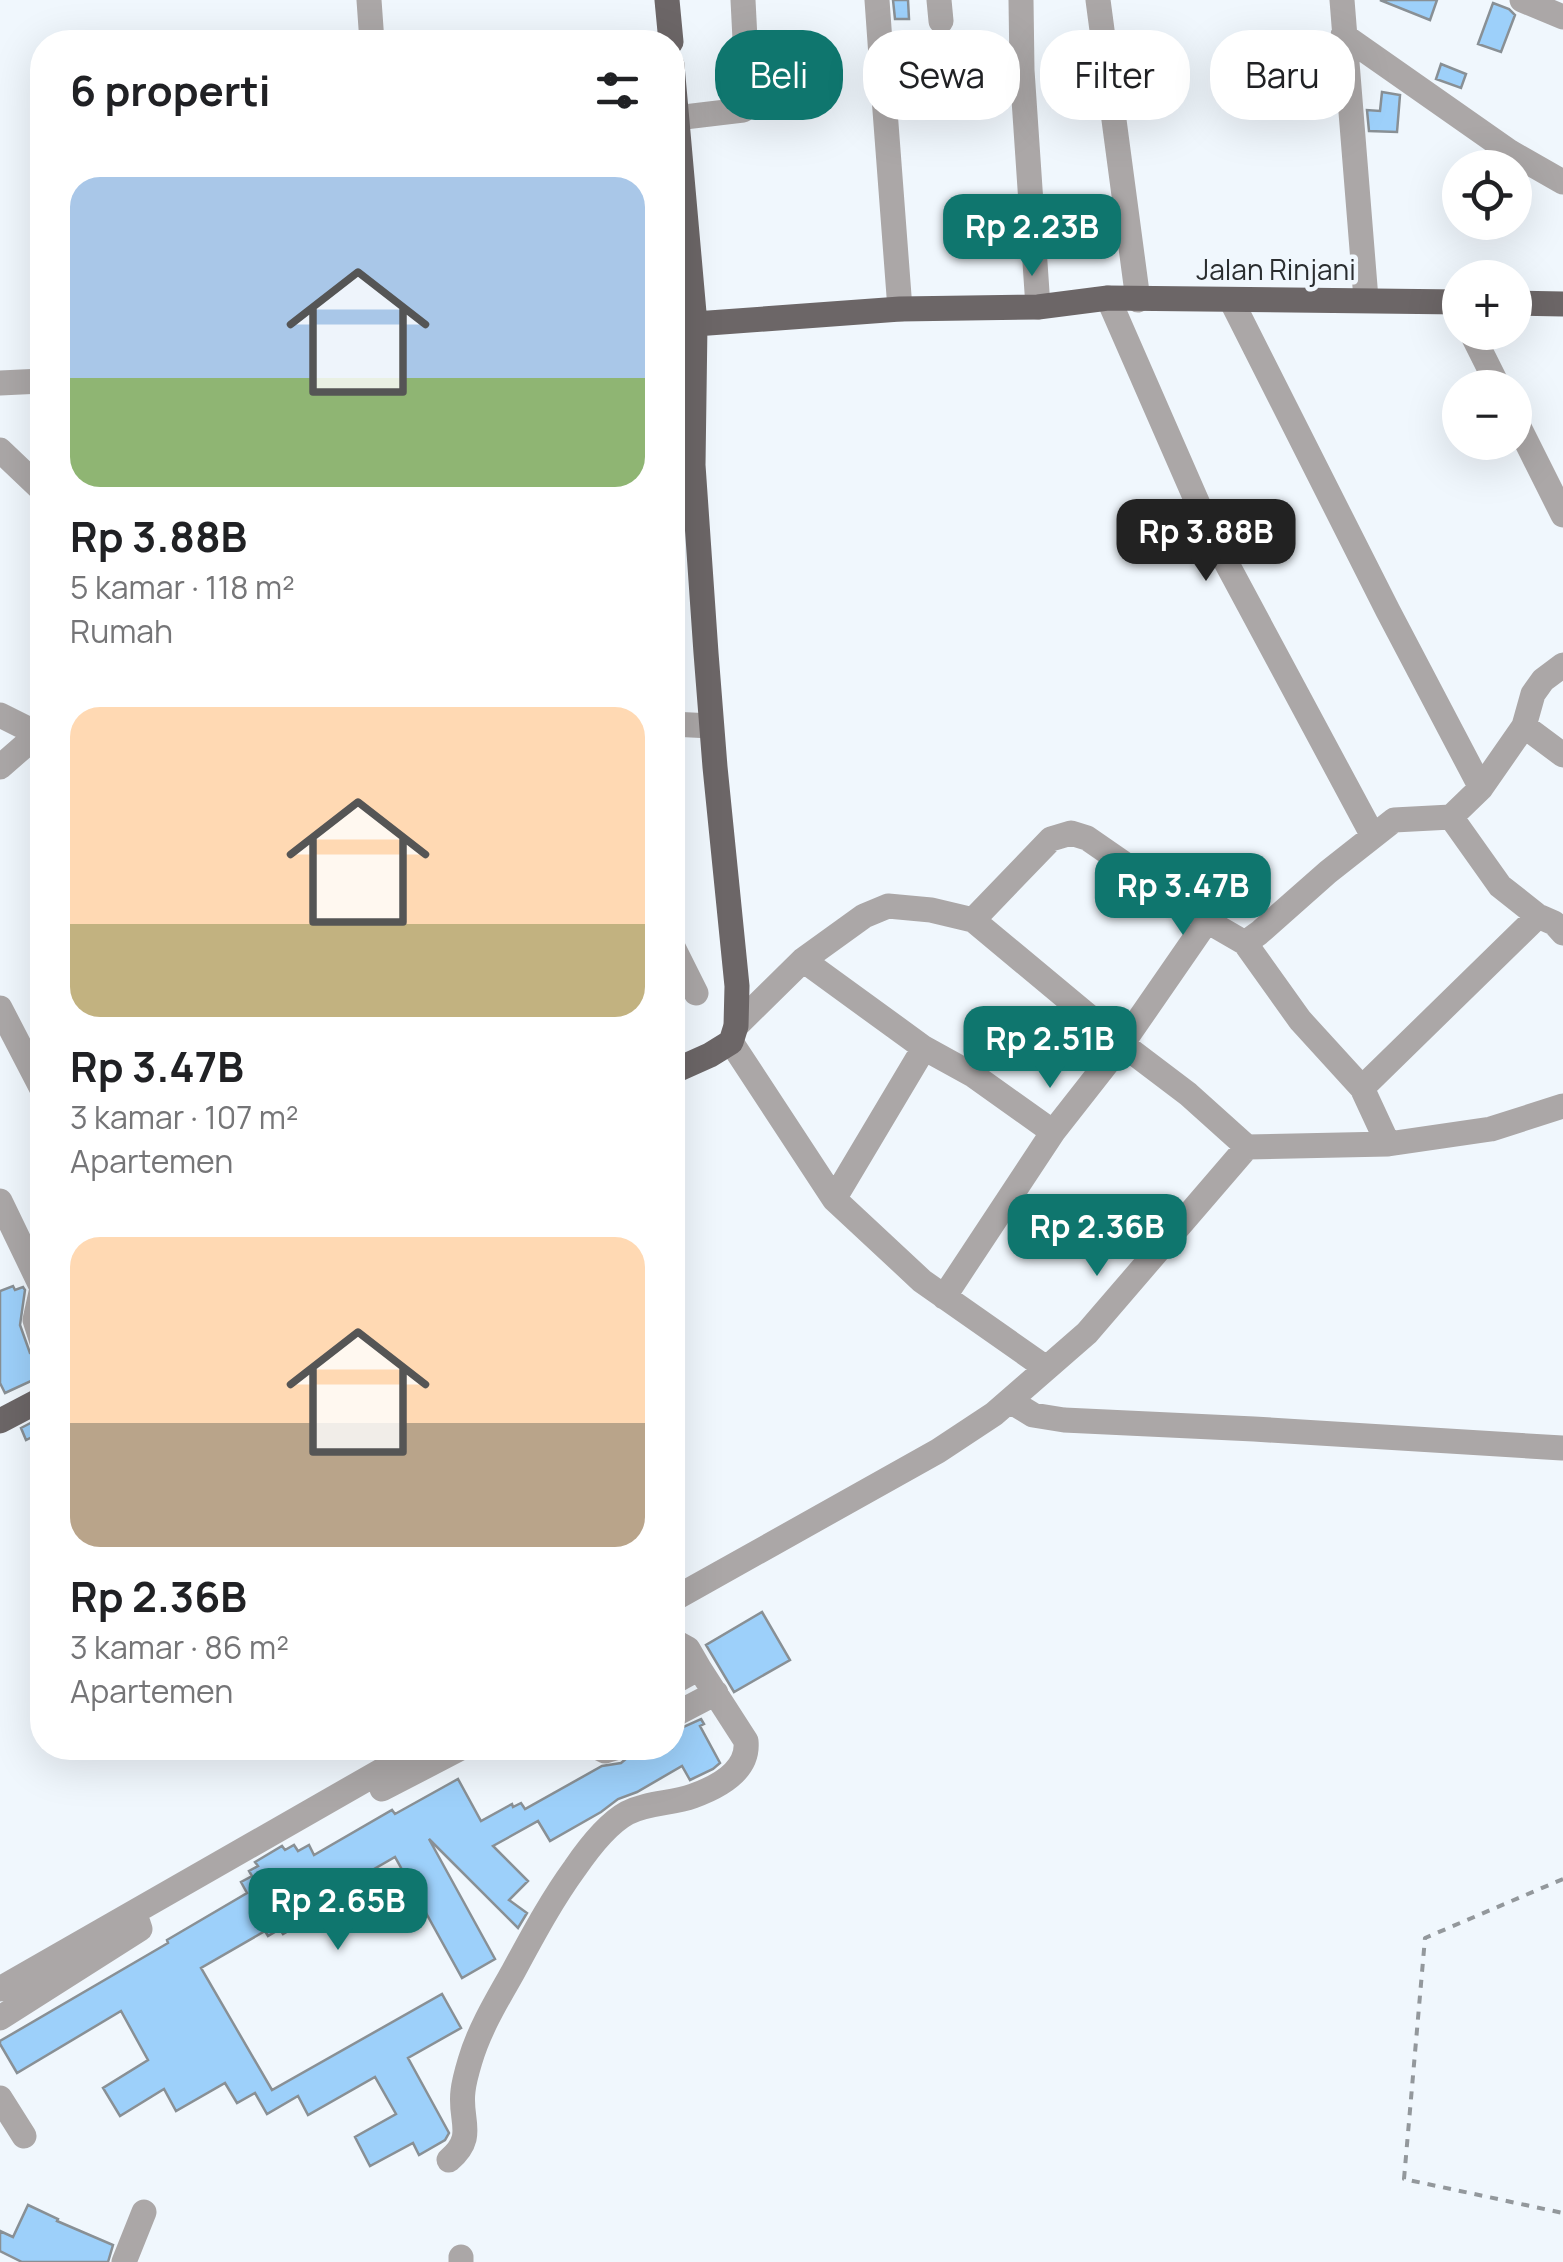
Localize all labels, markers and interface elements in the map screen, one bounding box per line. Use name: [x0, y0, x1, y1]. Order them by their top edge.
chip: Beli: [715, 30, 843, 120]
chip: Sewa: [863, 30, 1020, 120]
chip: Filter: [1040, 30, 1190, 120]
chip: Baru: [1210, 30, 1355, 120]
text: 6 properti: [70, 61, 271, 119]
icon: filters: [590, 63, 645, 118]
map controls: [1442, 150, 1532, 460]
button: locate: [1442, 150, 1532, 240]
pin: Rp 2.23B: [929, 194, 1135, 279]
text: Rp 2.23B: [965, 204, 1099, 248]
icon: home: [268, 242, 448, 422]
street label: Jalan Rinjani: [1196, 250, 1356, 288]
button: +: [1442, 260, 1532, 350]
button: −: [1442, 370, 1532, 460]
pin: Rp 3.88B: [1103, 499, 1309, 584]
text: Rp 3.88B: [70, 507, 247, 565]
text: Rp 3.88B: [1139, 509, 1273, 553]
text: 5 kamar · 118 m²: [70, 565, 295, 609]
text: Rumah: [70, 609, 173, 653]
icon: home: [268, 772, 448, 952]
pin: Rp 3.47B: [1080, 853, 1286, 938]
text: Rp 3.47B: [1117, 863, 1249, 907]
pin: Rp 2.51B: [947, 1006, 1153, 1091]
text: Rp 2.51B: [986, 1016, 1114, 1060]
text: Rp 3.47B: [70, 1037, 244, 1095]
text: 3 kamar · 107 m²: [70, 1095, 299, 1139]
text: Apartemen: [70, 1139, 233, 1183]
pin: Rp 2.36B: [994, 1194, 1200, 1279]
text: Rp 2.36B: [1030, 1204, 1164, 1248]
icon: home: [268, 1302, 448, 1482]
text: Rp 2.36B: [70, 1567, 247, 1625]
text: 3 kamar · 86 m²: [70, 1625, 289, 1669]
text: Apartemen: [70, 1669, 233, 1713]
pin: Rp 2.65B: [235, 1868, 441, 1953]
text: Rp 2.65B: [271, 1878, 405, 1922]

